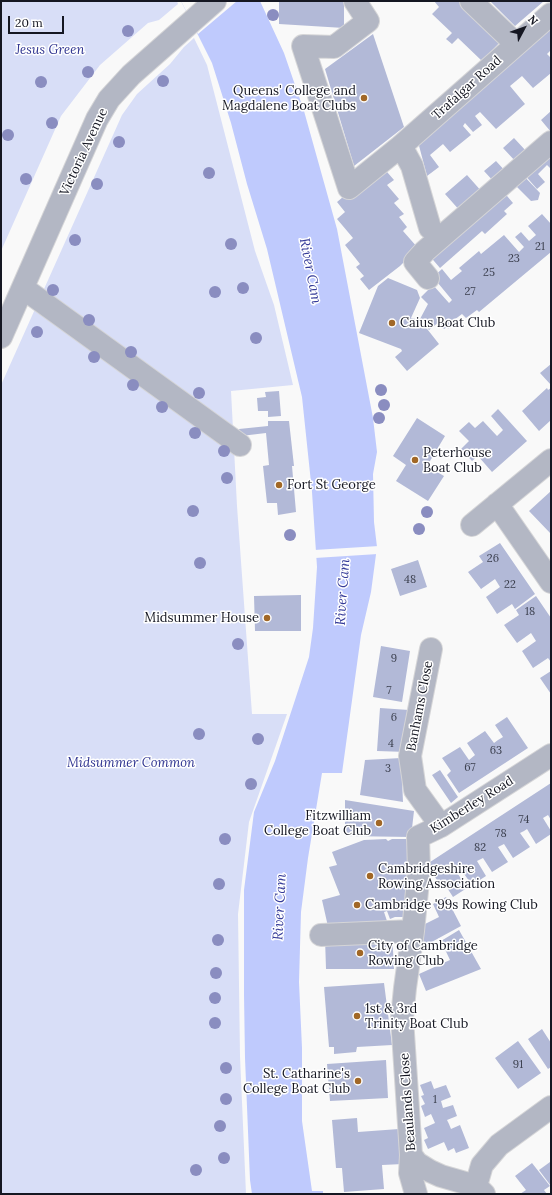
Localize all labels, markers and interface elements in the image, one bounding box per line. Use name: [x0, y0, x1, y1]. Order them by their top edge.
scale bar: [10, 8, 66, 34]
north arrow: [504, 8, 544, 48]
text: N: [525, 12, 541, 28]
text: 20 m: [15, 15, 43, 30]
park label: Jesus Green: [16, 42, 84, 58]
street label: Trafalgar Road: [429, 53, 505, 123]
place label: Queens' College and Magdalene Boat Clubs: [222, 83, 356, 114]
marker: Queens' College and Magdalene Boat Clubs: [359, 93, 369, 103]
street label: Victoria Avenue: [57, 106, 111, 198]
water label: River Cam: [295, 237, 325, 305]
house number: 21: [535, 240, 545, 254]
house number: 23: [508, 252, 520, 266]
house number: 25: [483, 266, 495, 280]
house number: 27: [465, 285, 475, 299]
place label: Caius Boat Club: [400, 315, 495, 331]
marker: Caius Boat Club: [387, 318, 397, 328]
place label: Peterhouse Boat Club: [423, 445, 492, 476]
marker: Peterhouse Boat Club: [410, 455, 420, 465]
place label: Fort St George: [287, 477, 376, 493]
marker: Fort St George: [274, 480, 284, 490]
house number: 26: [487, 552, 499, 566]
water label: River Cam: [332, 558, 354, 626]
house number: 48: [404, 573, 416, 587]
house number: 22: [504, 578, 516, 592]
house number: 18: [525, 605, 535, 619]
place label: Midsummer House: [144, 610, 259, 626]
marker: Midsummer House: [262, 613, 272, 623]
house number: 9: [391, 652, 397, 666]
street label: Banhams Close: [404, 660, 436, 752]
house number: 7: [386, 684, 392, 698]
house number: 6: [391, 711, 397, 725]
house number: 4: [388, 737, 394, 751]
house number: 63: [490, 744, 502, 758]
park label: Midsummer Common: [67, 755, 195, 771]
house number: 67: [464, 761, 476, 775]
house number: 3: [385, 762, 391, 776]
street label: Kimberley Road: [427, 773, 517, 837]
place label: Fitzwilliam College Boat Club: [264, 808, 371, 839]
house number: 74: [519, 813, 529, 827]
marker: Fitzwilliam College Boat Club: [374, 818, 384, 828]
house number: 78: [495, 827, 507, 841]
house number: 82: [474, 841, 486, 855]
place label: Cambridgeshire Rowing Association: [378, 861, 495, 892]
marker: Cambridgeshire Rowing Association: [365, 871, 375, 881]
water label: River Cam: [270, 873, 290, 941]
place label: Cambridge '99s Rowing Club: [365, 897, 538, 913]
marker: Cambridge '99s Rowing Club: [352, 900, 362, 910]
place label: City of Cambridge Rowing Club: [368, 938, 478, 969]
marker: City of Cambridge Rowing Club: [355, 948, 365, 958]
place label: 1st & 3rd Trinity Boat Club: [365, 1001, 468, 1032]
marker: 1st & 3rd Trinity Boat Club: [352, 1011, 362, 1021]
street label: Beaulands Close: [397, 1053, 419, 1151]
house number: 91: [513, 1058, 523, 1072]
place label: St. Catharine's College Boat Club: [243, 1066, 350, 1097]
marker: St. Catharine's College Boat Club: [353, 1076, 363, 1086]
house number: 1: [433, 1093, 437, 1107]

